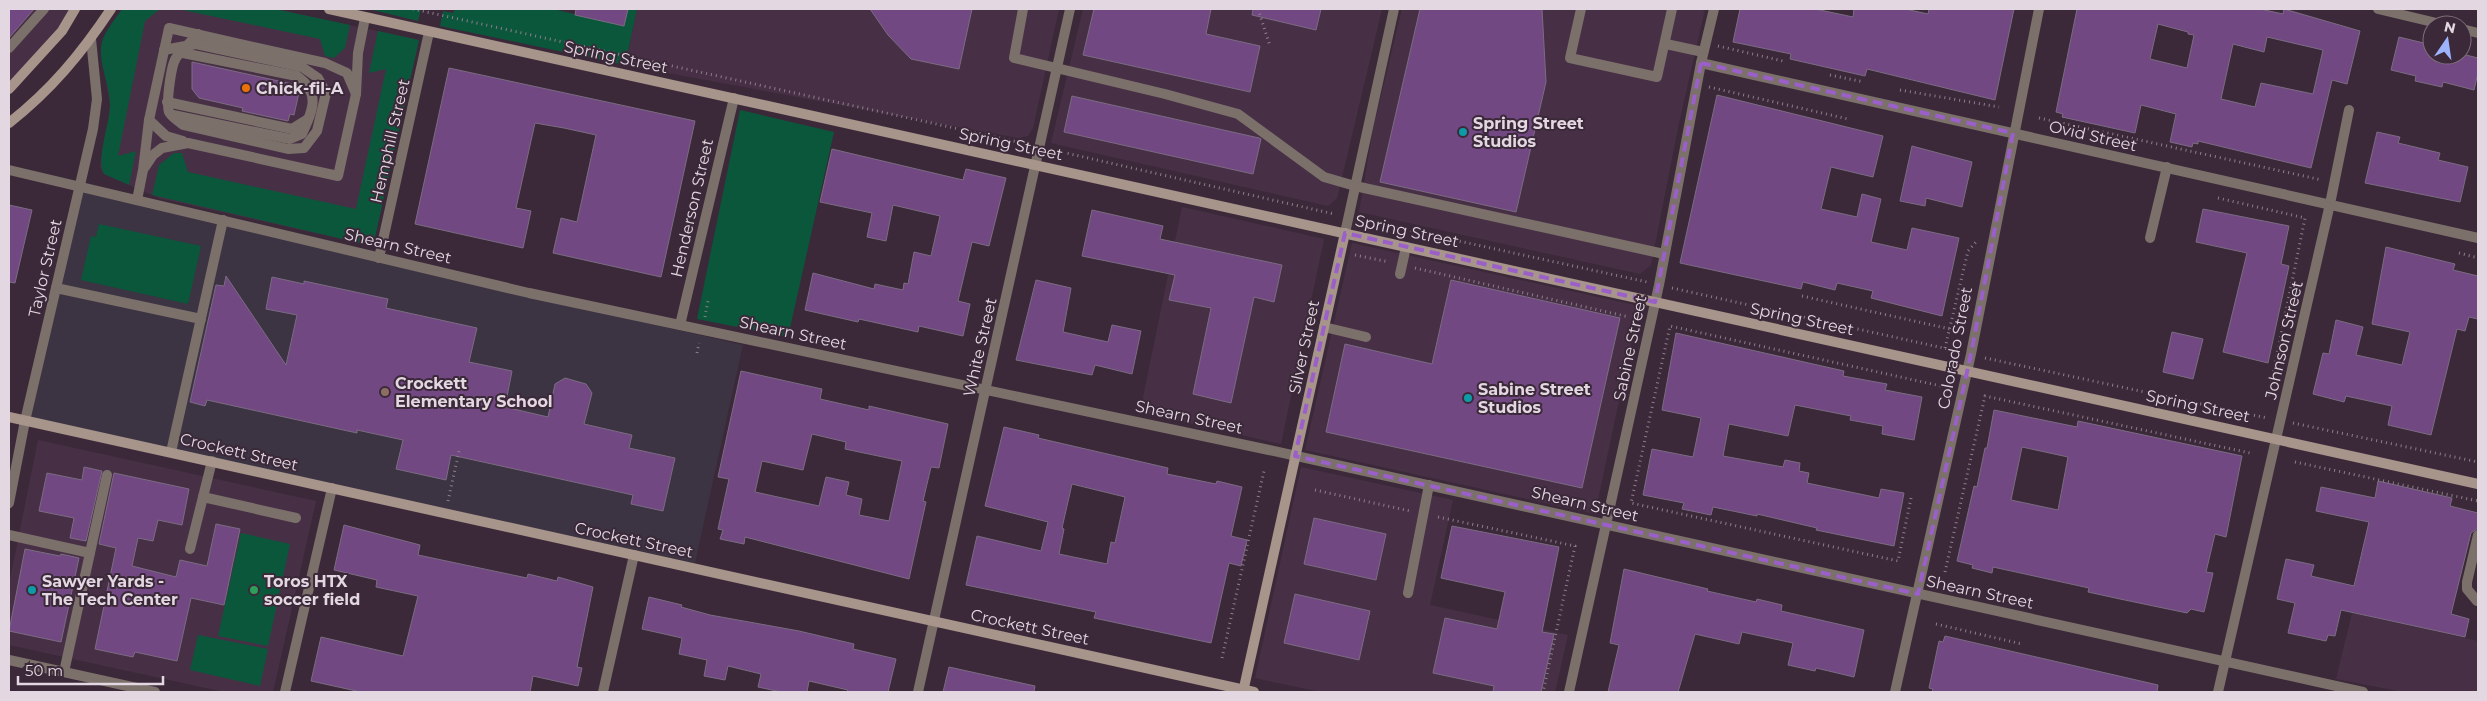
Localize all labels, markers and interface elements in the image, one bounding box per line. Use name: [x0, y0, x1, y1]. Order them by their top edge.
north arrow: [2422, 15, 2472, 65]
text: N: [2442, 17, 2457, 37]
street label: Spring Street: [562, 37, 670, 77]
street label: Hemphill Street: [366, 77, 414, 205]
place label: Chick-fil-A: [256, 79, 344, 98]
marker: Chick-fil-A: [240, 82, 252, 94]
place label: Spring Street Studios: [1473, 114, 1584, 151]
street label: Ovid Street: [2047, 117, 2139, 155]
street label: Spring Street: [957, 124, 1065, 164]
marker: Spring Street Studios: [1457, 126, 1469, 138]
street label: Henderson Street: [667, 136, 717, 279]
street label: Spring Street: [1353, 211, 1461, 251]
street label: Taylor Street: [25, 217, 66, 319]
street label: Shearn Street: [343, 224, 454, 268]
street label: Johnson Street: [2261, 278, 2307, 402]
street label: Colorado Street: [1934, 285, 1976, 411]
street label: Sabine Street: [1610, 293, 1651, 403]
street label: White Street: [959, 295, 1001, 398]
street label: Silver Street: [1285, 298, 1323, 396]
street label: Spring Street: [1748, 299, 1856, 339]
street label: Shearn Street: [738, 312, 849, 354]
place label: Crockett Elementary School: [395, 374, 553, 411]
place label: Sabine Street Studios: [1478, 380, 1591, 417]
marker: Crockett Elementary School: [379, 386, 391, 398]
street label: Spring Street: [2144, 386, 2252, 426]
marker: Sabine Street Studios: [1462, 392, 1474, 404]
street label: Shearn Street: [1134, 396, 1245, 438]
street label: Crockett Street: [178, 429, 300, 475]
street label: Shearn Street: [1530, 482, 1641, 526]
street label: Crockett Street: [573, 518, 695, 562]
street label: Shearn Street: [1925, 571, 2036, 613]
place label: Sawyer Yards - The Tech Center: [42, 572, 178, 609]
place label: Toros HTX soccer field: [264, 572, 360, 609]
marker: Sawyer Yards - The Tech Center: [26, 584, 38, 596]
marker: Toros HTX soccer field: [248, 584, 260, 596]
street label: Crockett Street: [969, 605, 1091, 649]
scale bar: [18, 654, 162, 686]
text: 50 m: [25, 661, 63, 680]

